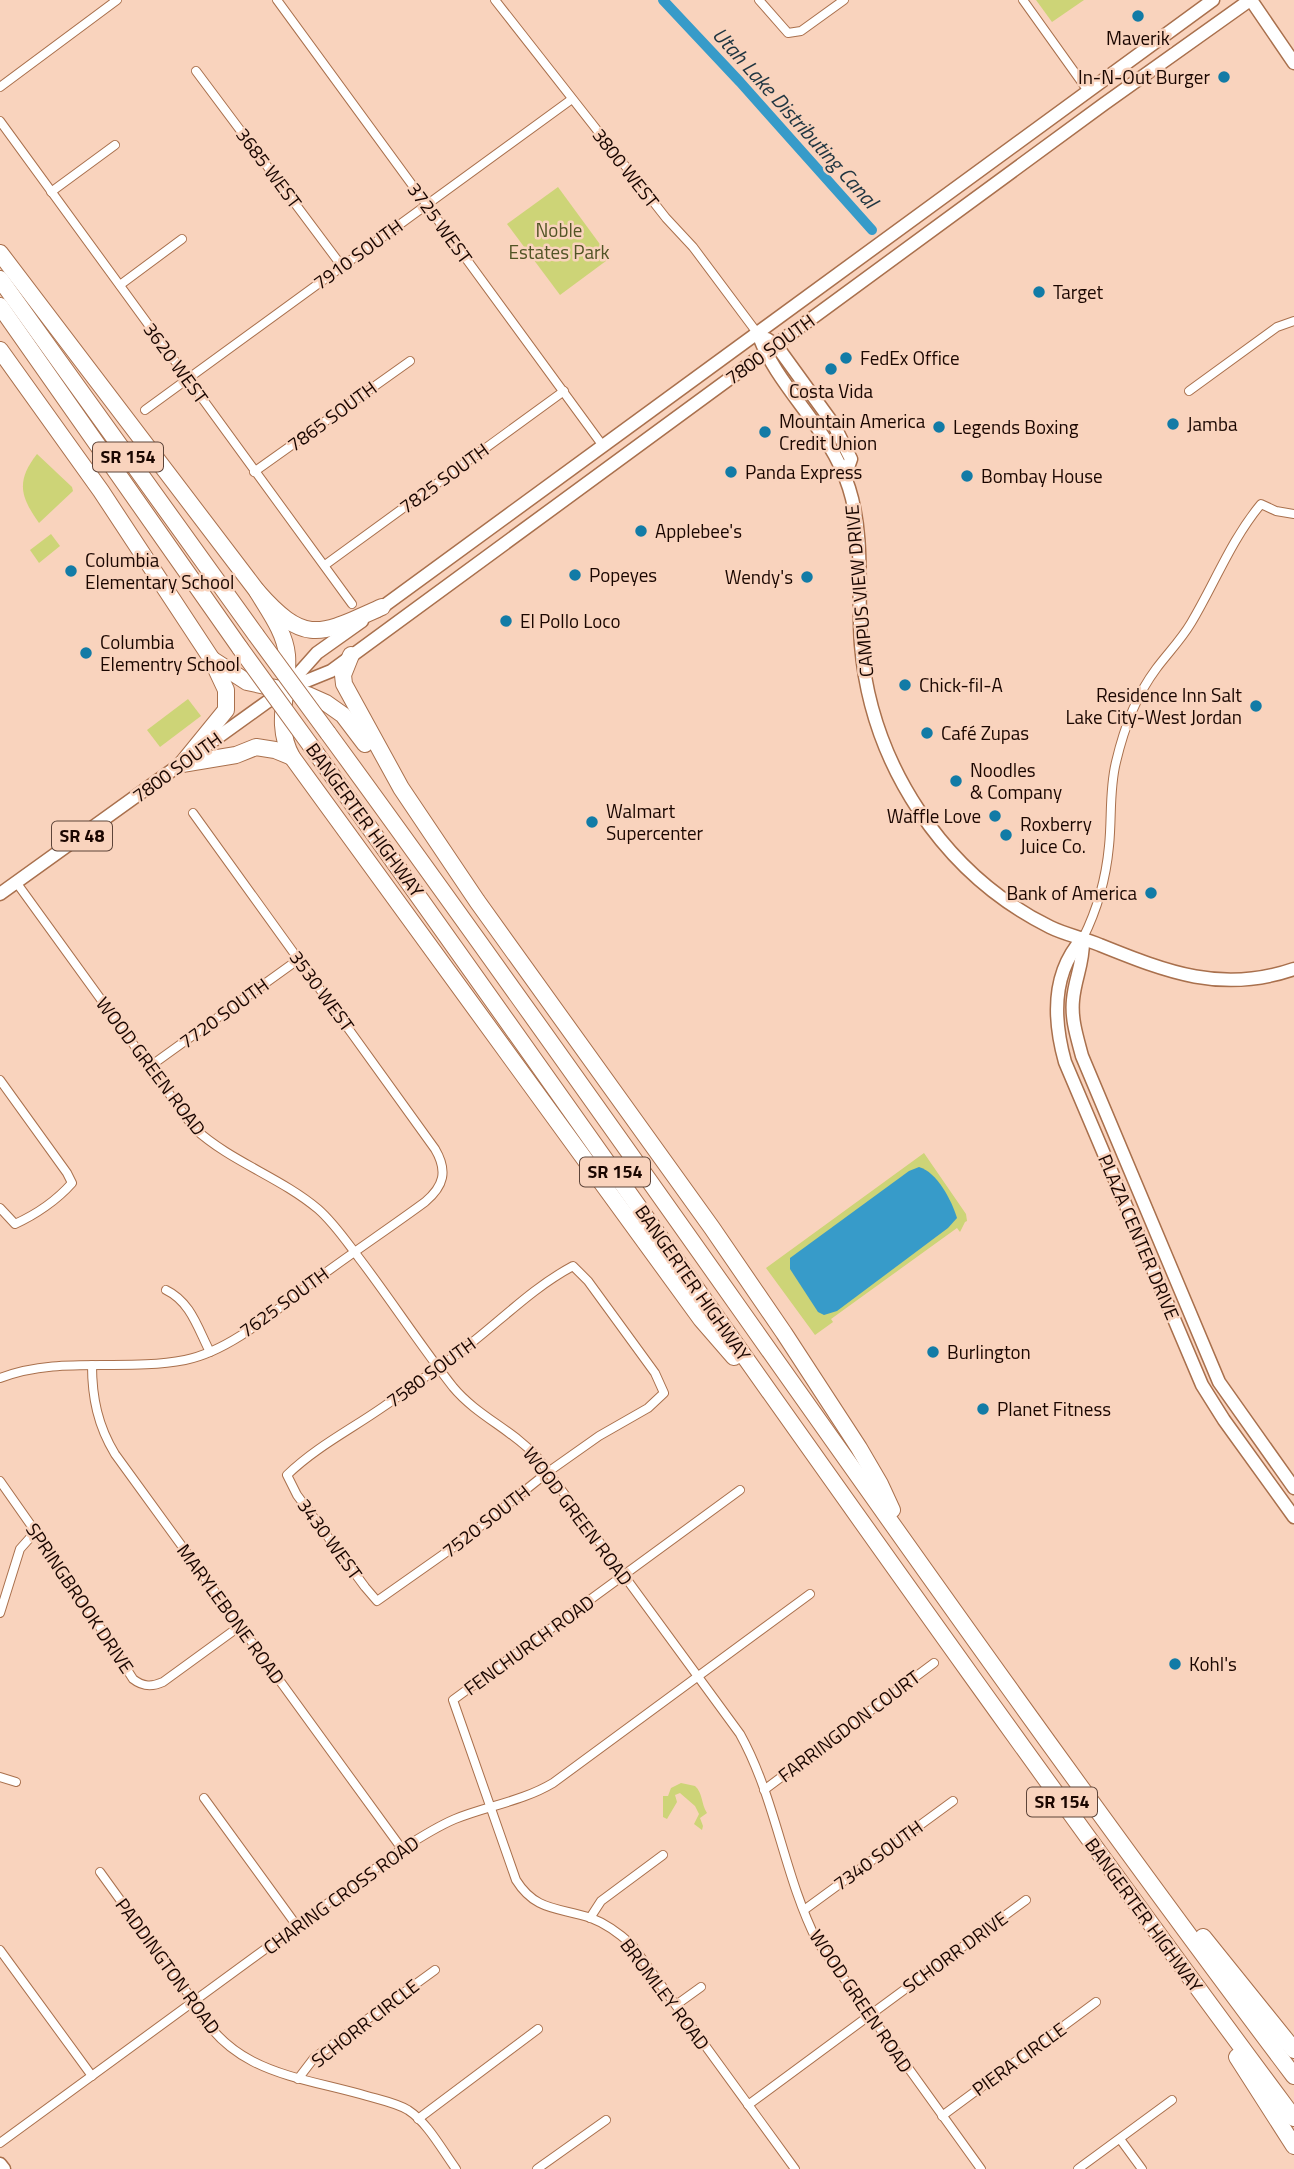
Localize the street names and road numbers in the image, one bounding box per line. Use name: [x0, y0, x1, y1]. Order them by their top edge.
street label: 3685 WEST: [229, 121, 309, 214]
street label: 3800 WEST: [586, 122, 667, 214]
street label: 3725 WEST: [401, 176, 480, 269]
street label: 7910 SOUTH: [307, 211, 409, 296]
street label: 7800 SOUTH: [719, 306, 821, 391]
street label: 3620 WEST: [137, 316, 216, 409]
street label: 7865 SOUTH: [281, 373, 383, 458]
street label: 7825 SOUTH: [393, 435, 495, 520]
road number: SR 154: [93, 443, 163, 472]
street label: CAMPUS VIEW DRIVE: [837, 504, 880, 679]
street label: 7800 SOUTH: [126, 724, 228, 809]
street label: BANGERTER HIGHWAY: [299, 736, 432, 904]
road number: SR 48: [52, 822, 112, 850]
street label: 3530 WEST: [283, 944, 362, 1037]
street label: 7720 SOUTH: [173, 970, 275, 1055]
street label: WOOD GREEN ROAD: [89, 990, 213, 1141]
street label: PLAZA CENTER DRIVE: [1091, 1149, 1188, 1324]
road number: SR 154: [580, 1157, 650, 1186]
street label: BANGERTER HIGHWAY: [629, 1199, 759, 1367]
street label: 7625 SOUTH: [233, 1259, 335, 1344]
street label: 7580 SOUTH: [380, 1329, 482, 1414]
street label: WOOD GREEN ROAD: [516, 1440, 640, 1591]
street label: 7520 SOUTH: [436, 1477, 536, 1564]
street label: 3430 WEST: [291, 1492, 370, 1585]
street label: SPRINGBROOK DRIVE: [19, 1517, 142, 1679]
street label: MARYLEBONE ROAD: [170, 1537, 292, 1690]
street label: FENCHURCH ROAD: [457, 1587, 600, 1702]
street label: FARRINGDON COURT: [771, 1662, 926, 1789]
road number: SR 154: [1027, 1788, 1097, 1816]
street label: 7340 SOUTH: [827, 1812, 929, 1897]
street label: CHARING CROSS ROAD: [257, 1828, 425, 1961]
street label: BANGERTER HIGHWAY: [1078, 1831, 1211, 1999]
street label: PADDINGTON ROAD: [109, 1891, 228, 2040]
street label: SCHORR DRIVE: [896, 1903, 1013, 2000]
street label: WOOD GREEN ROAD: [803, 1923, 920, 2078]
street label: BROMLEY ROAD: [614, 1932, 717, 2056]
street label: SCHORR CIRCLE: [304, 1971, 425, 2074]
street label: PIERA CIRCLE: [966, 2014, 1072, 2103]

